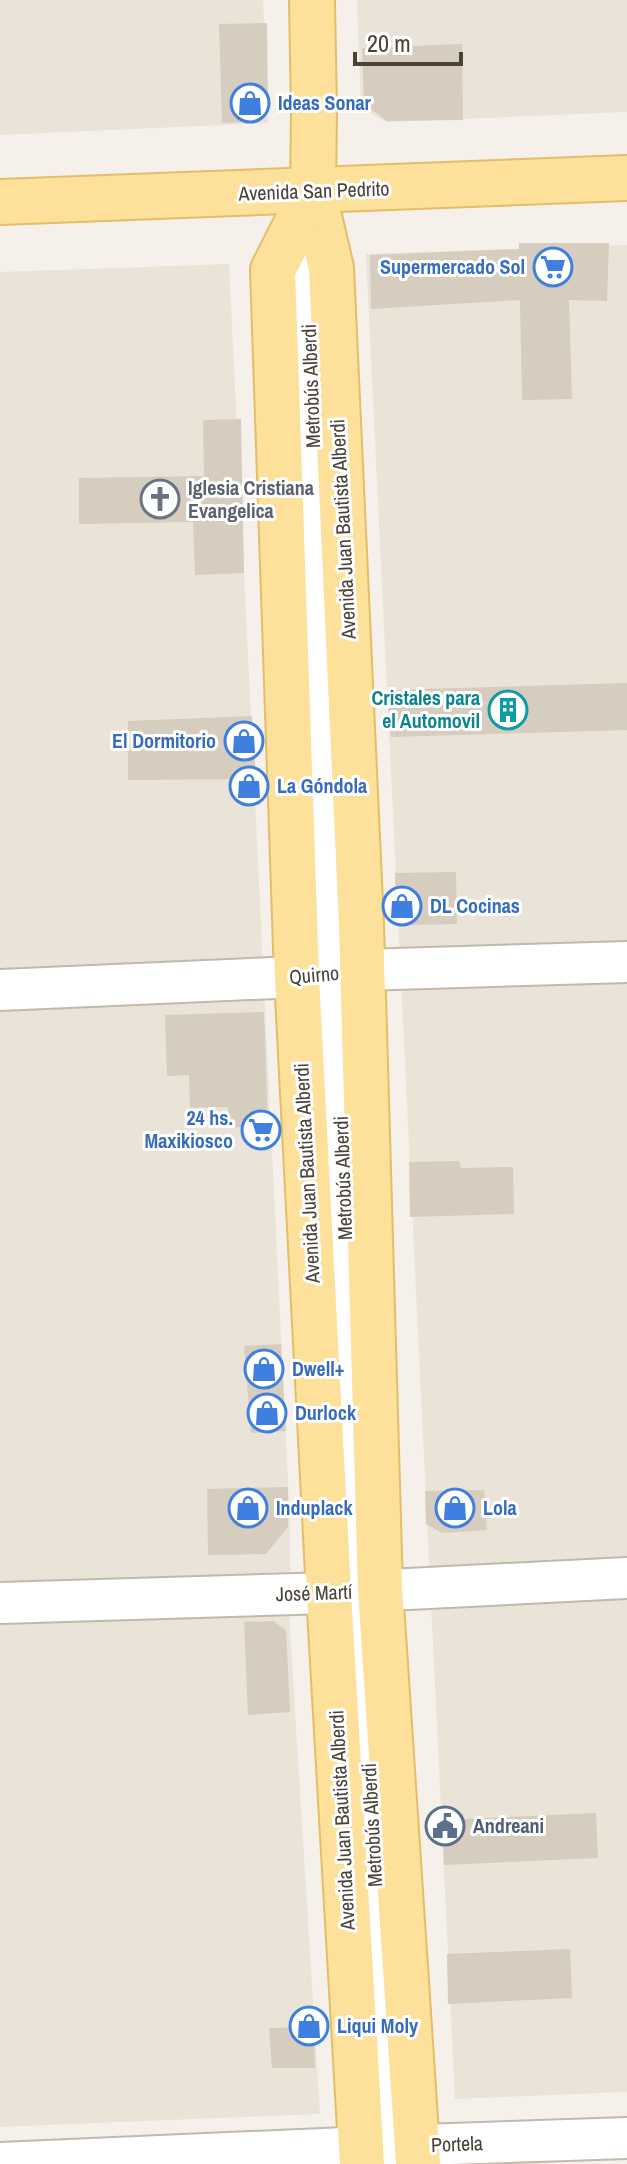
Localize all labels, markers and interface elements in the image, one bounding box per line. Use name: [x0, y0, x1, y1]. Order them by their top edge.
scale bar: [355, 16, 461, 66]
text: 20 m: [367, 27, 411, 59]
shop icon: Ideas Sonar: [229, 82, 271, 124]
place label: Ideas Sonar: [278, 89, 372, 116]
street label: Avenida San Pedrito: [237, 174, 390, 207]
supermarket icon: Supermercado Sol: [532, 246, 574, 288]
place label: Supermercado Sol: [380, 253, 525, 280]
street label: Metrobús Alberdi: [295, 324, 326, 448]
street label: Avenida Juan Bautista Alberdi: [323, 418, 362, 641]
place label: Iglesia Cristiana Evangelica: [188, 474, 314, 524]
church icon: Iglesia Cristiana Evangelica: [139, 478, 181, 520]
place label: Cristales para el Automovil: [372, 684, 480, 734]
building icon: Cristales para el Automovil: [487, 689, 529, 731]
shop icon: El Dormitorio: [223, 720, 265, 762]
place label: El Dormitorio: [112, 727, 216, 754]
shop icon: La Góndola: [228, 765, 270, 807]
place label: La Góndola: [277, 772, 367, 799]
shop icon: DL Cocinas: [381, 885, 423, 927]
place label: DL Cocinas: [430, 892, 520, 919]
street label: Quirno: [288, 959, 340, 990]
street label: Avenida Juan Bautista Alberdi: [287, 1062, 326, 1285]
place label: 24 hs. Maxikiosco: [145, 1104, 233, 1154]
supermarket icon: 24 hs. Maxikiosco: [240, 1109, 282, 1151]
street label: Metrobús Alberdi: [327, 1116, 358, 1240]
shop icon: Dwell+: [243, 1348, 285, 1390]
place label: Dwell+: [292, 1355, 344, 1382]
shop icon: Durlock: [246, 1392, 288, 1434]
place label: Durlock: [295, 1399, 357, 1426]
shop icon: Induplack: [227, 1487, 269, 1529]
shop icon: Lola: [434, 1487, 476, 1529]
place label: Induplack: [276, 1494, 353, 1521]
place label: Lola: [483, 1494, 517, 1521]
street label: José Martí: [275, 1578, 353, 1607]
street label: Avenida Juan Bautista Alberdi: [322, 1709, 361, 1932]
street label: Metrobús Alberdi: [355, 1762, 388, 1888]
public building icon: Andreani: [424, 1805, 466, 1847]
place label: Andreani: [473, 1812, 544, 1839]
shop icon: Liqui Moly: [288, 2005, 330, 2047]
place label: Liqui Moly: [337, 2012, 419, 2039]
street label: Portela: [431, 2129, 483, 2158]

